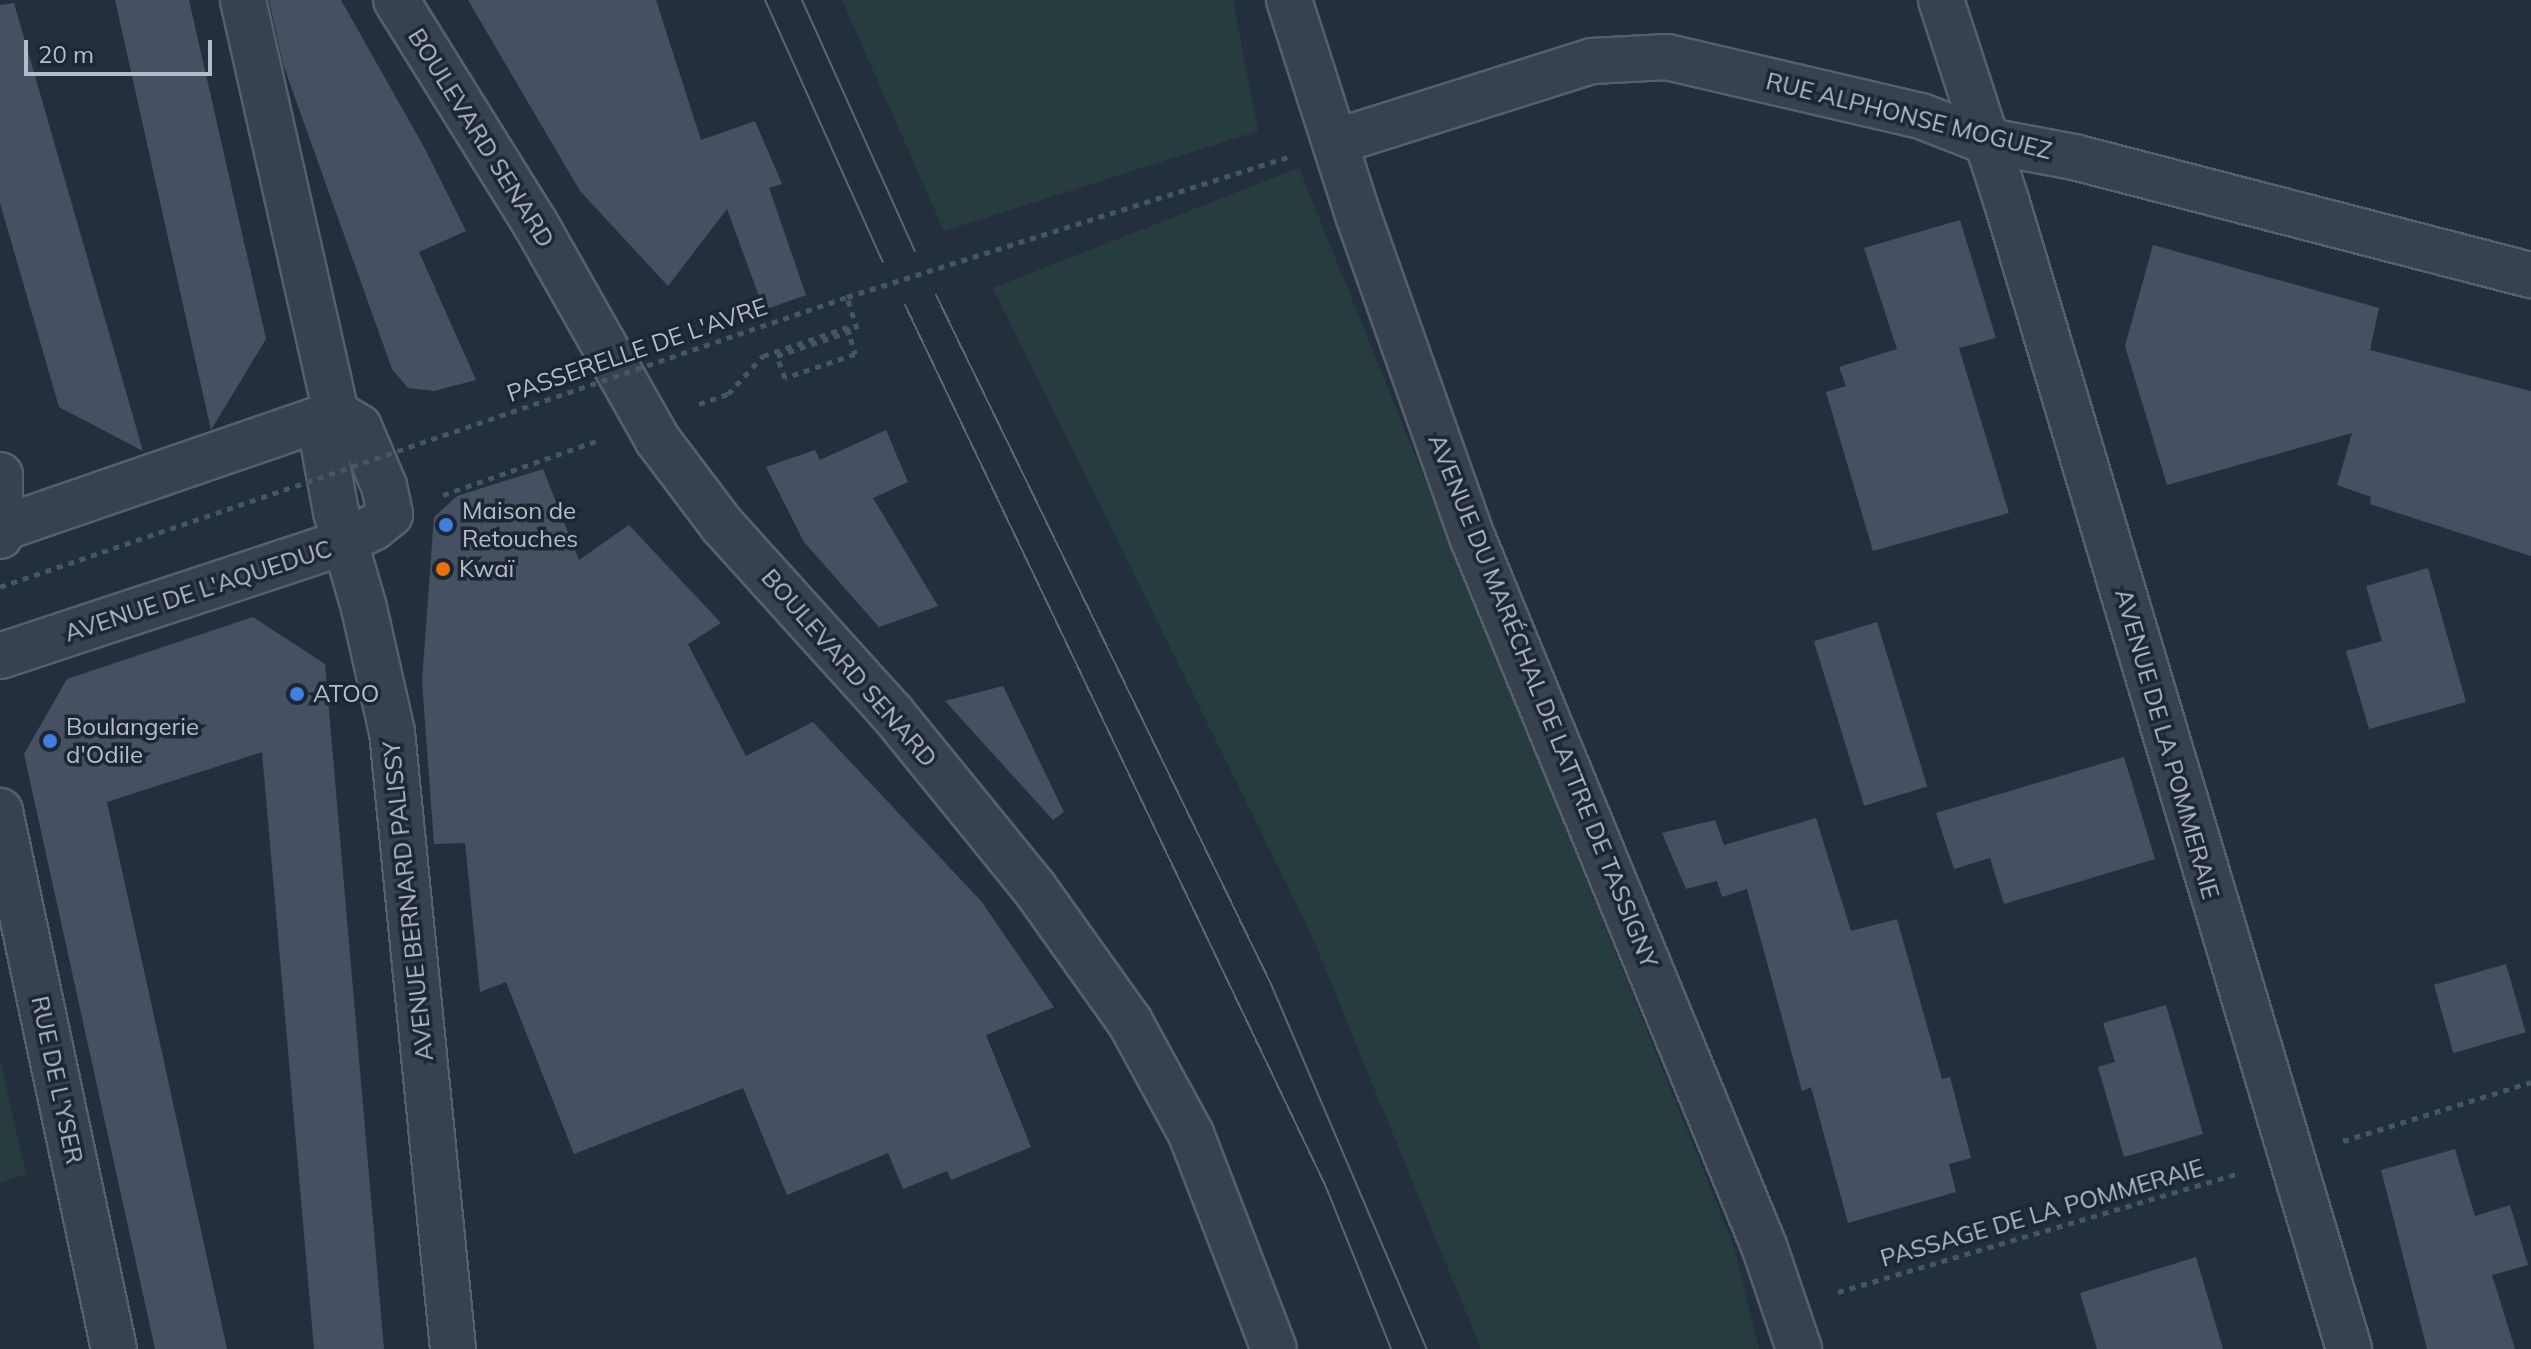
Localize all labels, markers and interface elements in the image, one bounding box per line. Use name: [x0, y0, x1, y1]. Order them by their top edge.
street label: BOULEVARD SENARD: [402, 23, 560, 253]
scale bar: [28, 24, 216, 74]
text: 20 m: [38, 39, 94, 69]
street label: RUE ALPHONSE MOGUEZ: [1763, 67, 2055, 165]
street label: PASSERELLE DE L'AVRE: [503, 292, 771, 408]
street label: AVENUE DU MARÉCHAL DE LATTRE DE TASSIGNY: [1422, 430, 1664, 972]
place label: Maison de Retouches: [462, 497, 578, 553]
marker: Maison de Retouches: [437, 516, 455, 534]
street label: AVENUE DE L'AQUEDUC: [61, 534, 335, 648]
place label: Kwaï: [459, 555, 514, 583]
marker: Kwaï: [434, 560, 452, 578]
street label: BOULEVARD SENARD: [755, 563, 943, 773]
street label: AVENUE DE LA POMMERAIE: [2109, 586, 2225, 902]
place label: ATOO: [313, 680, 379, 708]
marker: ATOO: [288, 685, 306, 703]
place label: Boulangerie d'Odile: [66, 713, 199, 769]
marker: Boulangerie d'Odile: [41, 732, 59, 750]
street label: AVENUE BERNARD PALISSY: [377, 740, 439, 1062]
street label: RUE DE L'YSER: [25, 993, 89, 1167]
street label: PASSAGE DE LA POMMERAIE: [1877, 1153, 2207, 1273]

